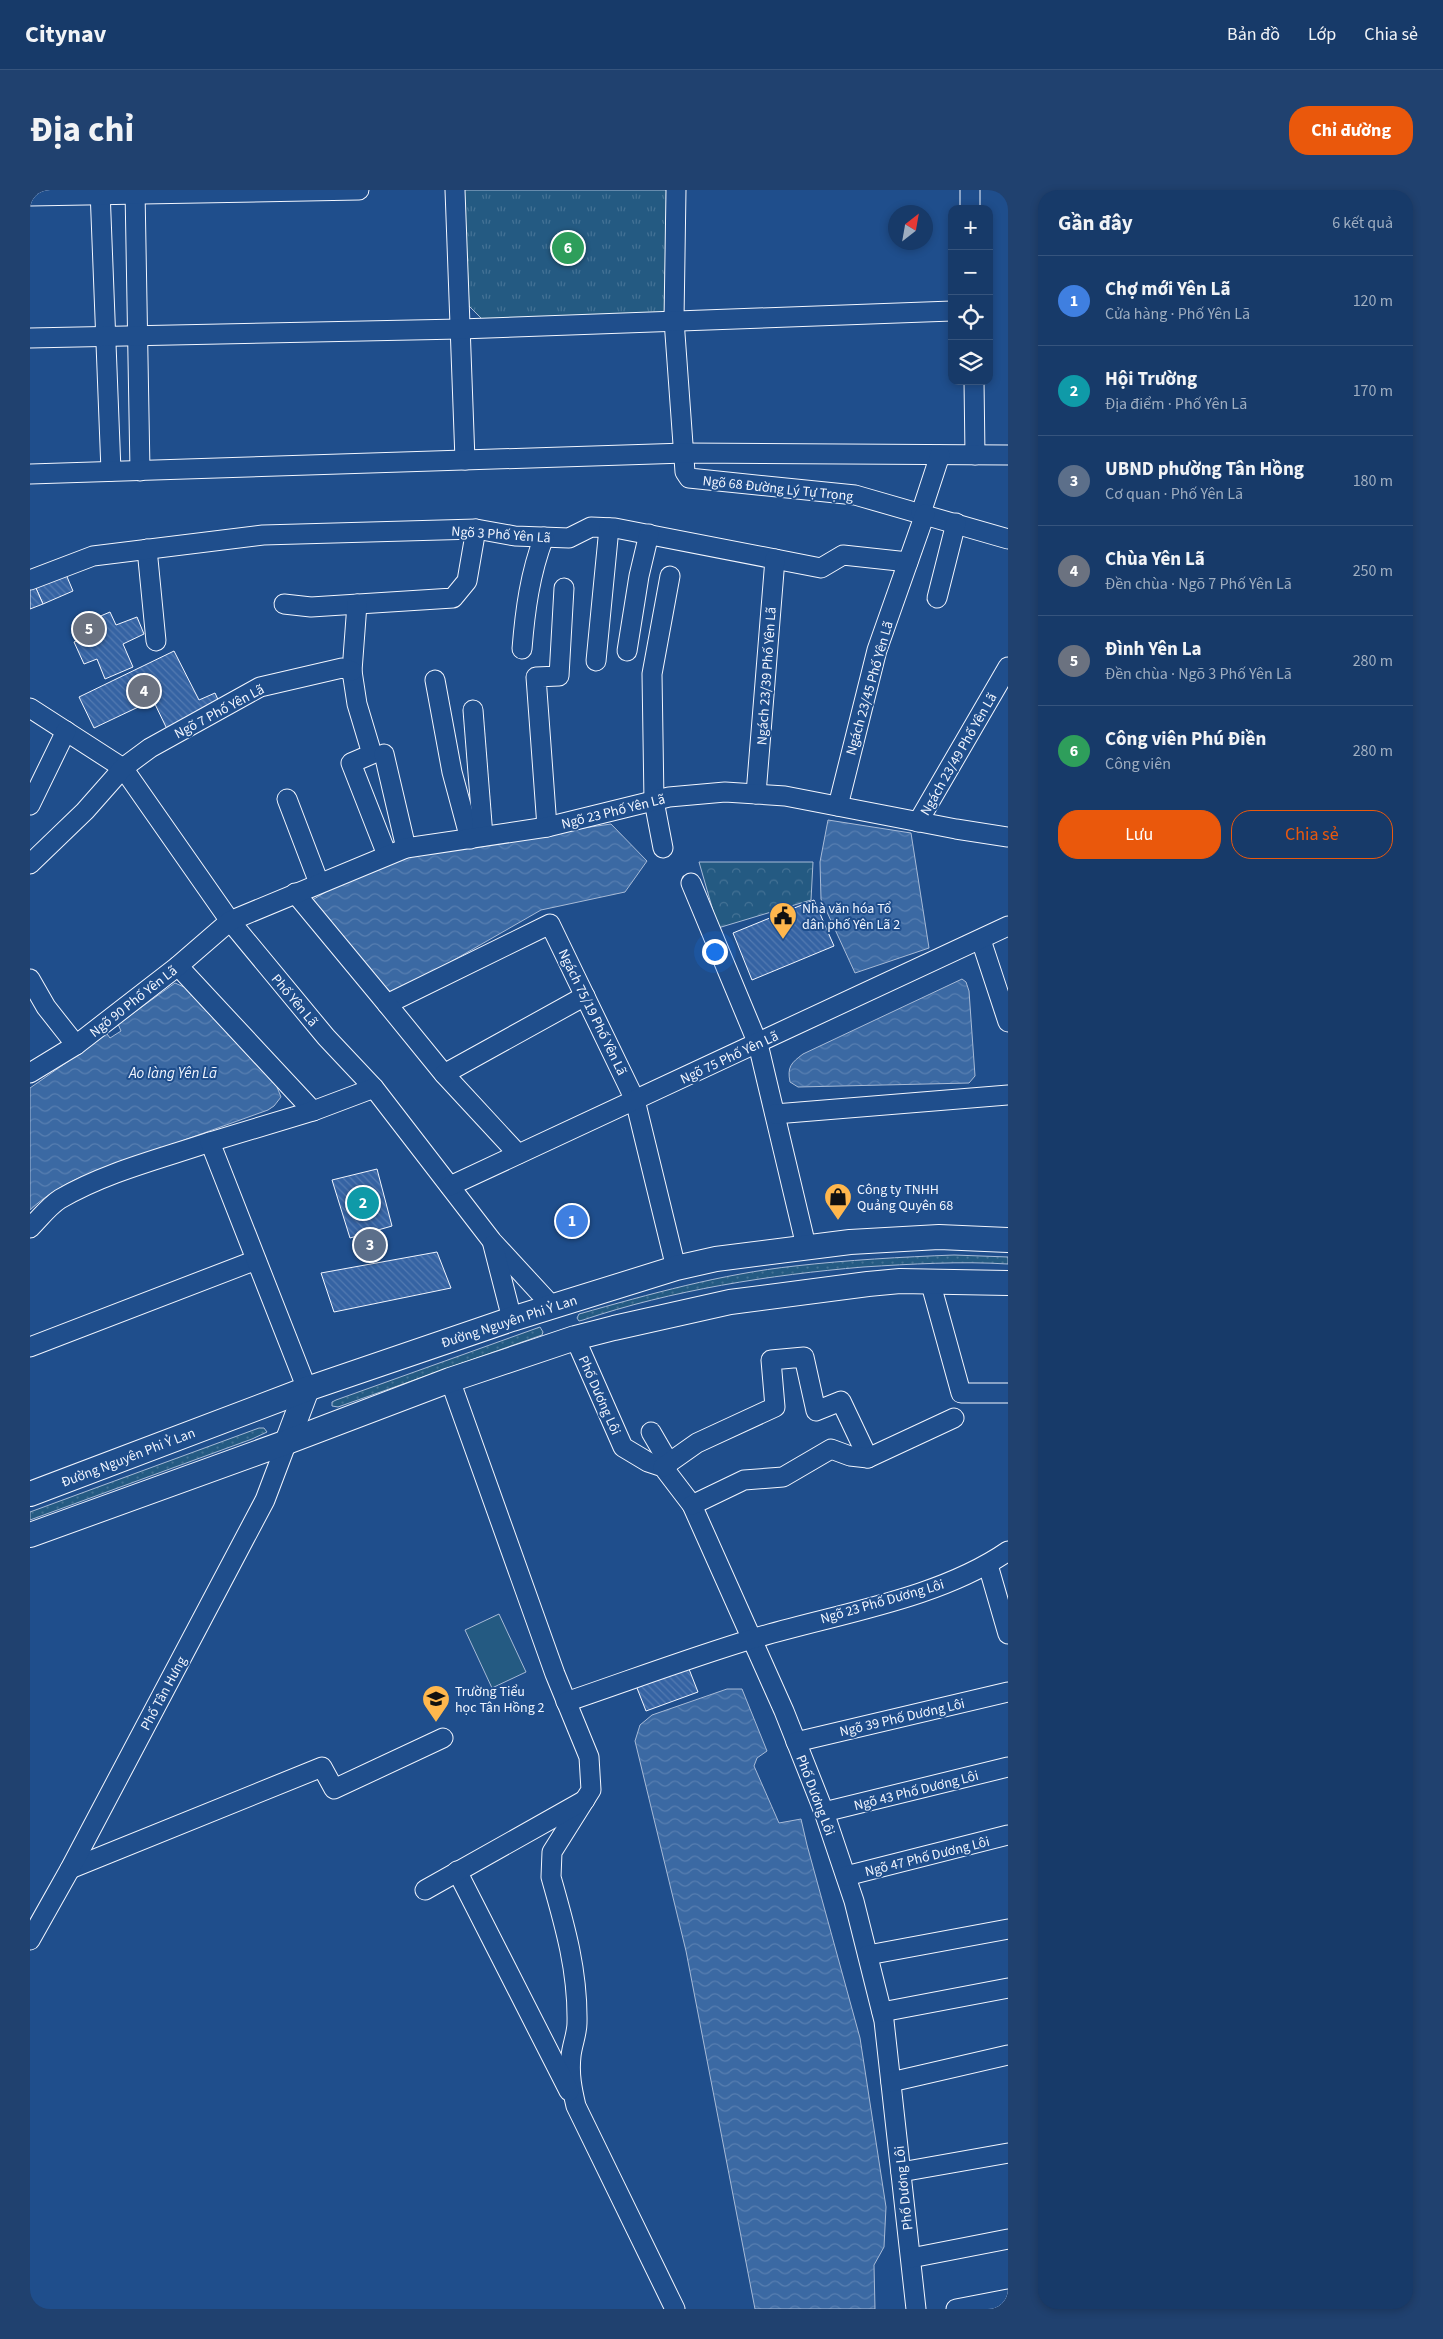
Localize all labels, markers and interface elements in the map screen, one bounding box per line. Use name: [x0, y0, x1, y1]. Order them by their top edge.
text: Citynav: [25, 17, 106, 52]
text: Bản đồ: [1227, 22, 1280, 47]
text: Lớp: [1308, 22, 1336, 47]
text: Chia sẻ: [1364, 22, 1418, 47]
text: Địa chỉ: [30, 105, 134, 155]
button: Chỉ đường: [1289, 106, 1413, 155]
north arrow: [888, 205, 933, 250]
map controls: [948, 205, 993, 385]
button: +: [948, 205, 993, 250]
text: Gần đây: [1058, 208, 1133, 238]
text: 6 kết quả: [1332, 212, 1393, 234]
pin: 6: [552, 229, 584, 267]
button: −: [948, 250, 993, 295]
text: Chợ mới Yên Lã: [1105, 276, 1230, 303]
text: 1: [1070, 290, 1078, 312]
text: 120 m: [1353, 290, 1393, 312]
button: locate: [948, 295, 993, 340]
text: Cửa hàng · Phố Yên Lã: [1105, 303, 1250, 325]
button: layers: [948, 340, 993, 385]
text: Hội Trường: [1105, 366, 1197, 393]
text: 2: [1070, 380, 1078, 402]
text: 170 m: [1353, 380, 1393, 402]
text: Địa điểm · Phố Yên Lã: [1105, 393, 1247, 415]
text: UBND phường Tân Hồng: [1105, 456, 1304, 483]
text: 3: [1070, 470, 1078, 492]
text: 180 m: [1353, 470, 1393, 492]
street label: Ngõ 68 Đường Lý Tự Trọng: [702, 471, 854, 507]
text: Cơ quan · Phố Yên Lã: [1105, 483, 1243, 505]
street label: Ngõ 3 Phố Yên Lã: [451, 522, 551, 548]
text: Chùa Yên Lã: [1105, 546, 1205, 573]
text: 4: [1070, 560, 1078, 582]
text: 250 m: [1353, 560, 1393, 582]
text: Đền chùa · Ngõ 7 Phố Yên Lã: [1105, 573, 1292, 595]
street label: Ngách 23/39 Phố Yên Lã: [752, 606, 782, 746]
pin: 5: [73, 610, 105, 648]
street label: Ngách 23/45 Phố Yên Lã: [841, 619, 899, 758]
text: Đình Yên La: [1105, 636, 1202, 663]
text: 5: [1070, 650, 1078, 672]
text: 280 m: [1353, 650, 1393, 672]
text: Đền chùa · Ngõ 3 Phố Yên Lã: [1105, 663, 1292, 685]
pin: 4: [128, 672, 160, 710]
street label: Ngõ 7 Phố Yên Lã: [171, 680, 268, 744]
street label: Ngách 23/49 Phố Yên Lã: [916, 690, 1002, 819]
text: Công viên Phú Điền: [1105, 726, 1266, 753]
text: 6: [1070, 740, 1078, 762]
text: 280 m: [1353, 740, 1393, 762]
text: Công viên: [1105, 753, 1171, 775]
street label: Ngõ 23 Phố Yên Lã: [559, 789, 667, 835]
button: Lưu: [1058, 810, 1221, 859]
button: Chia sẻ: [1231, 810, 1393, 859]
place label: Nhà văn hóa Tổ dân phố Yên Lã 2: [802, 899, 900, 935]
public building icon: Nhà văn hóa Tổ dân phố Yên Lã 2: [768, 901, 798, 940]
your location: [702, 939, 728, 965]
street label: Ngách 75/19 Phố Yên Lã: [553, 946, 631, 1079]
street label: Ngõ 90 Phố Yên Lã: [86, 961, 182, 1042]
street label: Phố Yên Lã: [266, 970, 322, 1031]
street label: Ngõ 75 Phố Yên Lã: [677, 1026, 782, 1089]
water label: Ao làng Yên Lã: [128, 1063, 217, 1084]
place label: Công ty TNHH Quảng Quyên 68: [857, 1180, 953, 1216]
shop icon: Công ty TNHH Quảng Quyên 68: [823, 1182, 853, 1221]
pin: 2: [347, 1184, 379, 1222]
pin: 1: [556, 1202, 588, 1240]
pin: 3: [354, 1226, 386, 1264]
street label: Đường Nguyên Phi Ỷ Lan: [439, 1291, 580, 1353]
street label: Phố Dương Lôi: [573, 1353, 625, 1438]
street label: Đường Nguyên Phi Ỷ Lan: [58, 1423, 198, 1493]
street label: Ngõ 23 Phố Dương Lôi: [818, 1575, 947, 1629]
street label: Phố Tân Hưng: [136, 1653, 192, 1734]
place label: Trường Tiểu học Tân Hồng 2: [455, 1682, 545, 1718]
school or university icon: Trường Tiểu học Tân Hồng 2: [421, 1684, 451, 1723]
street label: Ngõ 39 Phố Dương Lôi: [838, 1694, 967, 1742]
street label: Phố Dương Lôi: [791, 1752, 840, 1839]
street label: Ngõ 43 Phố Dương Lôi: [852, 1766, 981, 1816]
street label: Ngõ 47 Phố Dương Lôi: [863, 1832, 992, 1882]
street label: Phố Dương Lôi: [890, 2145, 918, 2231]

